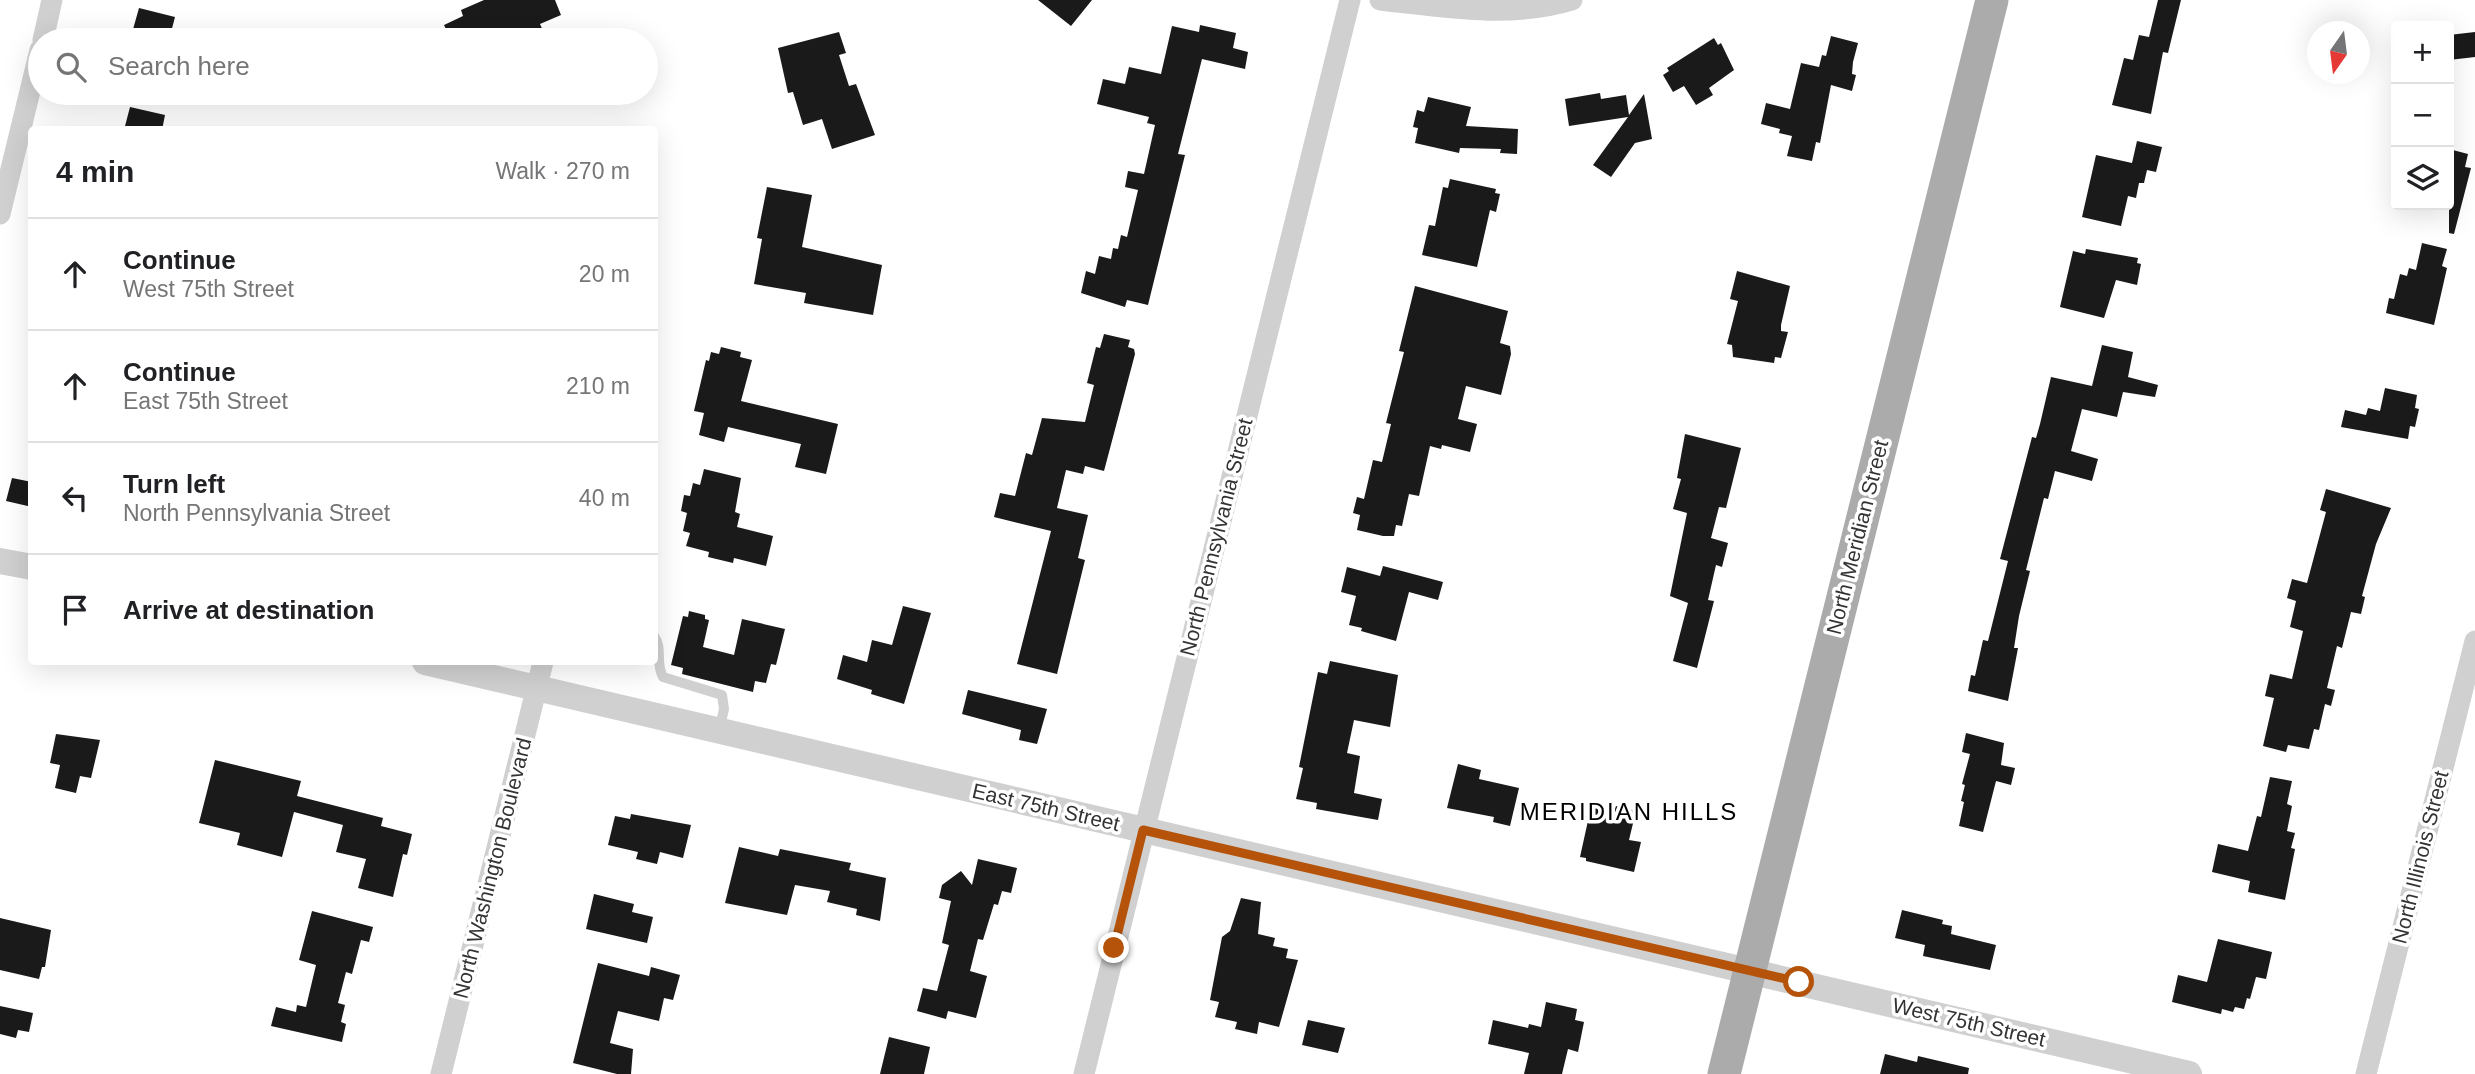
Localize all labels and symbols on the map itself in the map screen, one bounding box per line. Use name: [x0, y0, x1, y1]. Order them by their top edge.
north arrow: [2307, 21, 2370, 84]
street label: North Pennsylvania Street: [1175, 416, 1257, 658]
street label: North Meridian Street: [1822, 437, 1892, 637]
street label: North Washington Boulevard: [448, 735, 536, 1001]
street label: North Illinois Street: [2387, 768, 2453, 946]
street label: East 75th Street: [970, 779, 1122, 835]
district label: MERIDIAN HILLS: [1520, 798, 1738, 825]
route end: [1098, 932, 1129, 963]
route start: [1783, 966, 1814, 997]
street label: West 75th Street: [1890, 993, 2048, 1051]

